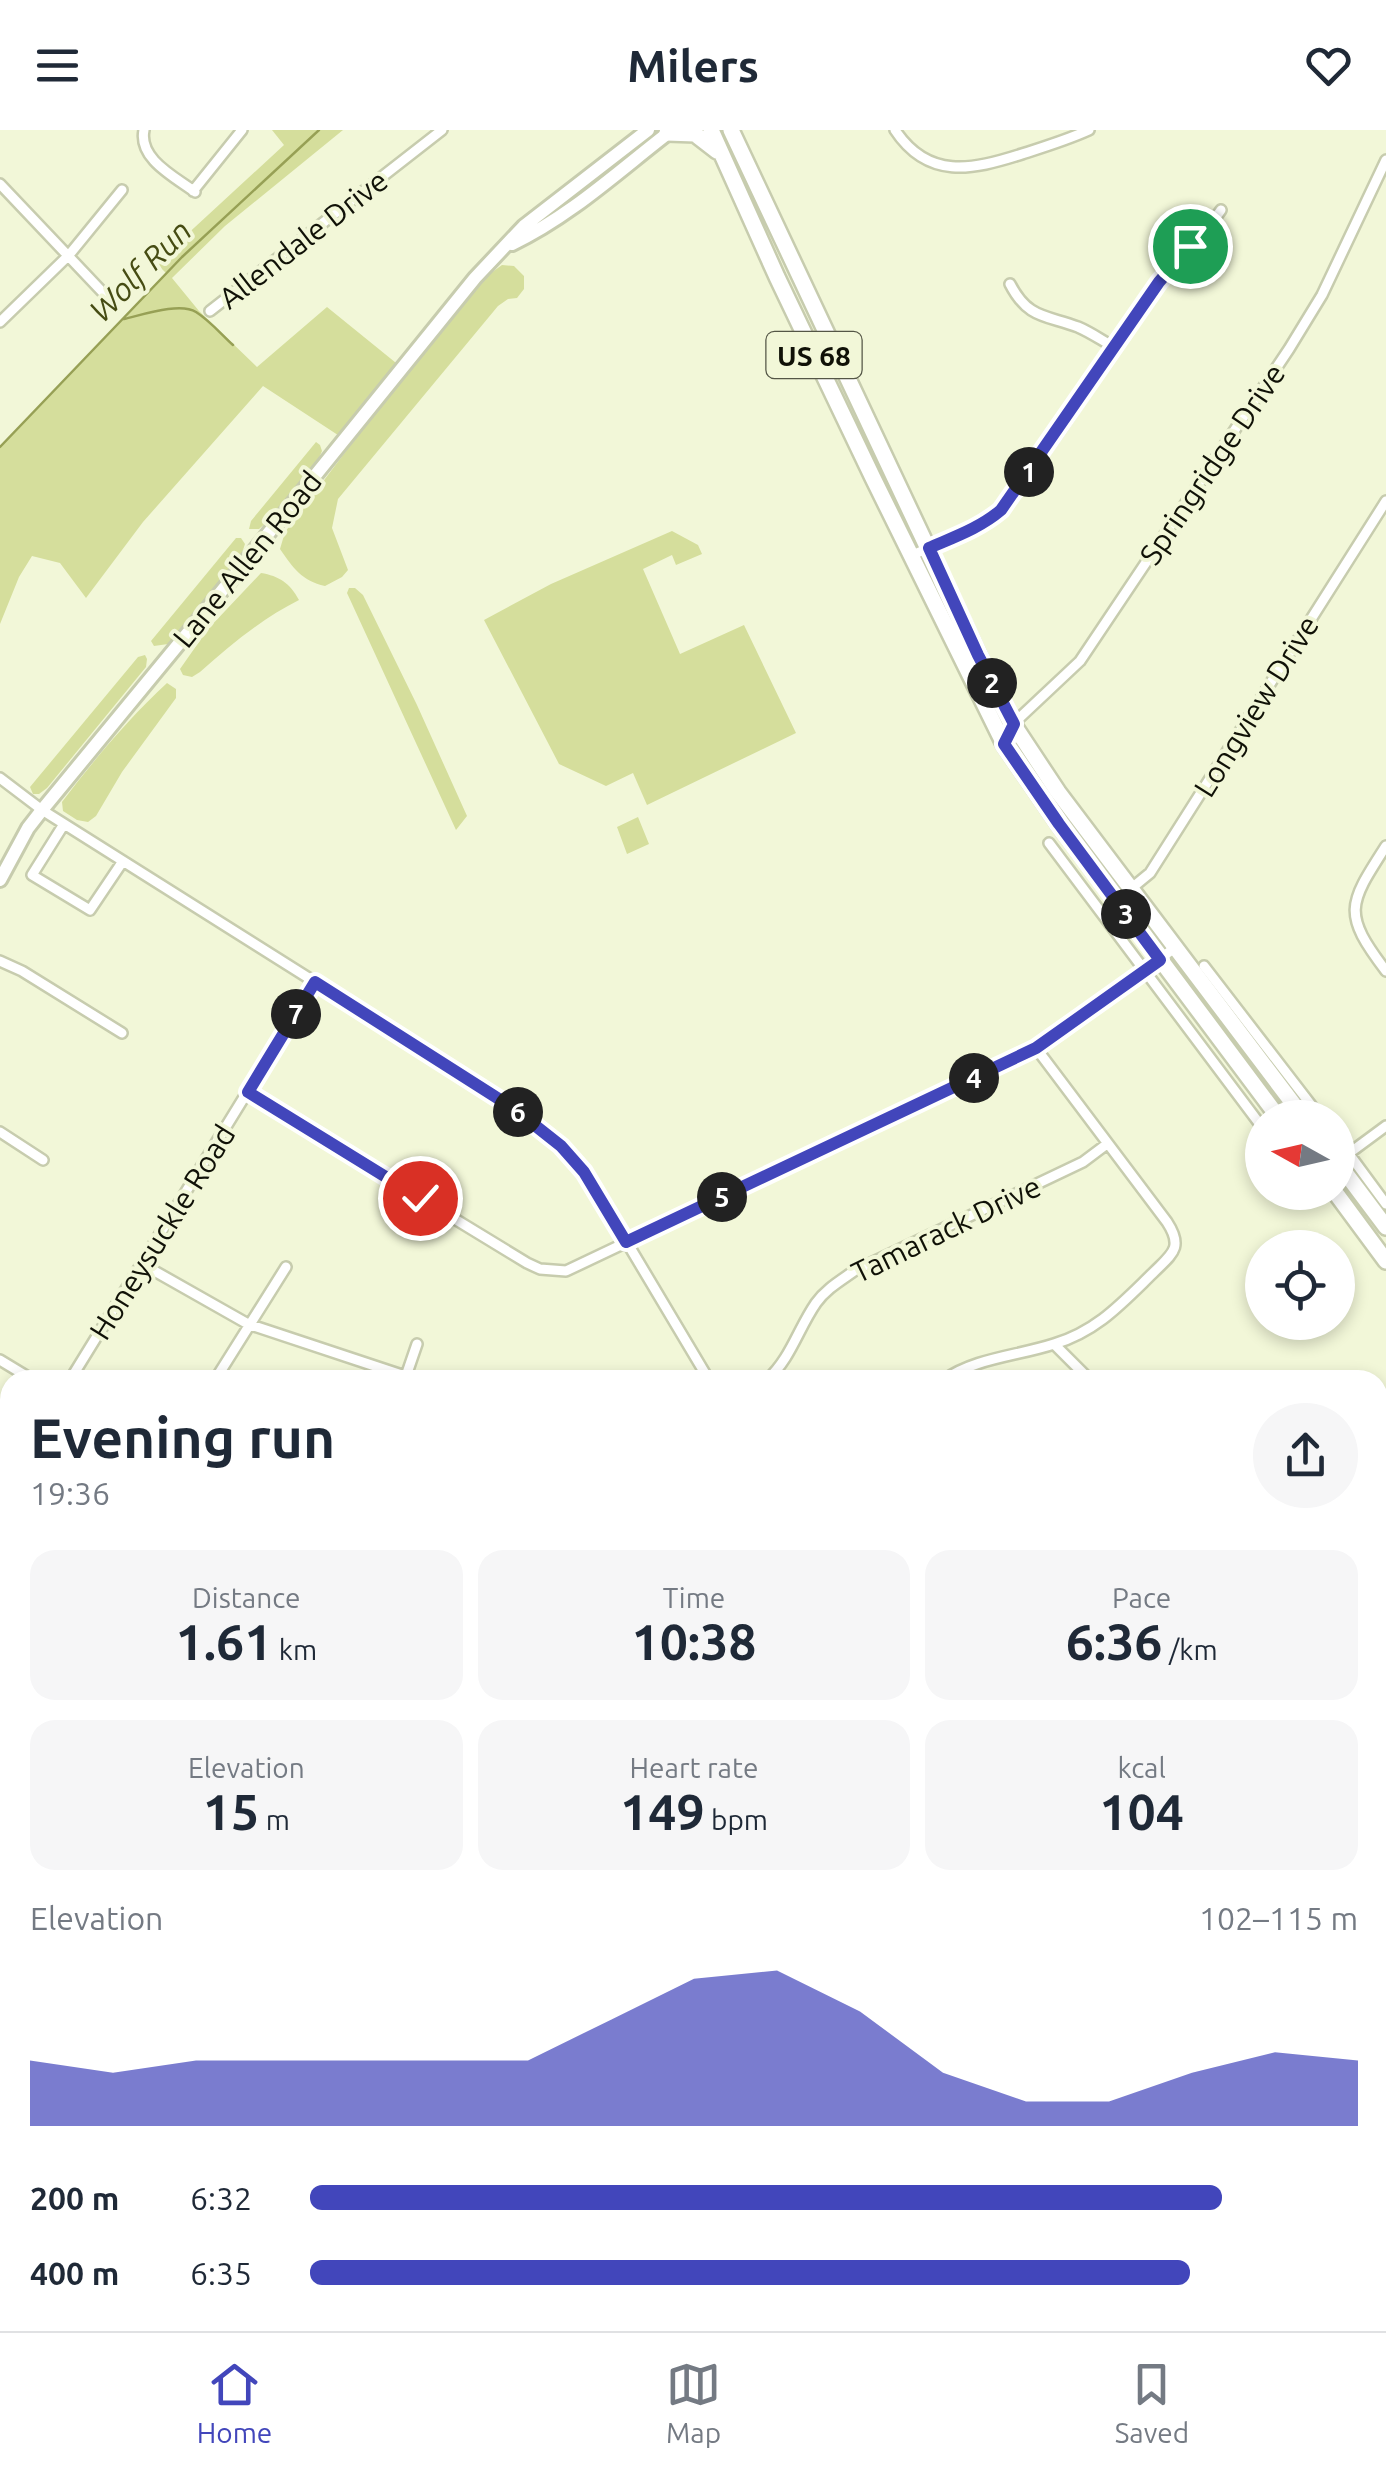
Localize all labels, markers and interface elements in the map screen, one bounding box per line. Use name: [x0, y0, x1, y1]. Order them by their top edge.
icon: menu: [30, 38, 85, 93]
icon: heart: [1301, 38, 1356, 93]
text: Milers: [627, 40, 759, 91]
street label: Allendale Drive: [212, 163, 394, 315]
pin: [1148, 204, 1233, 289]
water label: Wolf Run: [82, 212, 198, 328]
icon: arrive: [1163, 219, 1218, 274]
road number: US 68: [766, 332, 862, 378]
street label: Springridge Drive: [1132, 357, 1292, 571]
pin: 1: [1004, 447, 1054, 497]
text: 1: [1021, 456, 1037, 487]
street label: Lane Allen Road: [166, 464, 328, 654]
street label: Longview Drive: [1187, 609, 1325, 803]
pin: 2: [967, 658, 1017, 708]
text: 2: [984, 667, 1000, 698]
pin: 3: [1101, 889, 1151, 939]
text: 3: [1118, 898, 1134, 929]
pin: 7: [271, 989, 321, 1039]
text: 7: [288, 998, 304, 1029]
pin: 4: [949, 1053, 999, 1103]
text: 4: [966, 1062, 982, 1093]
pin: 6: [493, 1087, 543, 1137]
text: 6: [510, 1096, 526, 1127]
north arrow: [1245, 1100, 1355, 1210]
map controls: [1245, 1100, 1355, 1340]
street label: Honeysuckle Road: [82, 1119, 242, 1345]
pin: [378, 1156, 463, 1241]
street label: Tamarack Drive: [846, 1169, 1046, 1289]
icon: check: [393, 1171, 448, 1226]
pin: 5: [697, 1172, 747, 1222]
text: 5: [714, 1181, 730, 1212]
button: locate: [1245, 1230, 1355, 1340]
button: share: [1253, 1403, 1358, 1508]
text: Evening run: [30, 1407, 335, 1468]
text: 19:36: [30, 1475, 110, 1511]
text: Distance: [192, 1582, 301, 1613]
text: Time: [663, 1582, 725, 1613]
text: Pace: [1112, 1582, 1171, 1613]
text: 1.61: [176, 1613, 272, 1669]
text: 10:38: [631, 1613, 757, 1669]
text: 6:36: [1066, 1613, 1163, 1669]
text: km: [272, 1634, 317, 1665]
text: /km: [1163, 1634, 1218, 1665]
text: Elevation: [188, 1752, 305, 1783]
text: Heart rate: [630, 1752, 758, 1783]
text: kcal: [1117, 1752, 1166, 1783]
text: 15: [203, 1783, 259, 1839]
text: 149: [620, 1783, 705, 1839]
text: 104: [1099, 1783, 1184, 1839]
text: m: [259, 1804, 290, 1835]
text: bpm: [705, 1804, 768, 1835]
text: Elevation: [30, 1900, 163, 1936]
text: 102–115 m: [1199, 1900, 1358, 1936]
text: 200 m: [30, 2180, 119, 2216]
text: 6:32: [190, 2180, 252, 2216]
text: 400 m: [30, 2255, 119, 2291]
text: 6:35: [190, 2255, 252, 2291]
tab: Home: [197, 2357, 272, 2448]
tab: Map: [666, 2357, 721, 2448]
tab: Saved: [1115, 2357, 1189, 2448]

